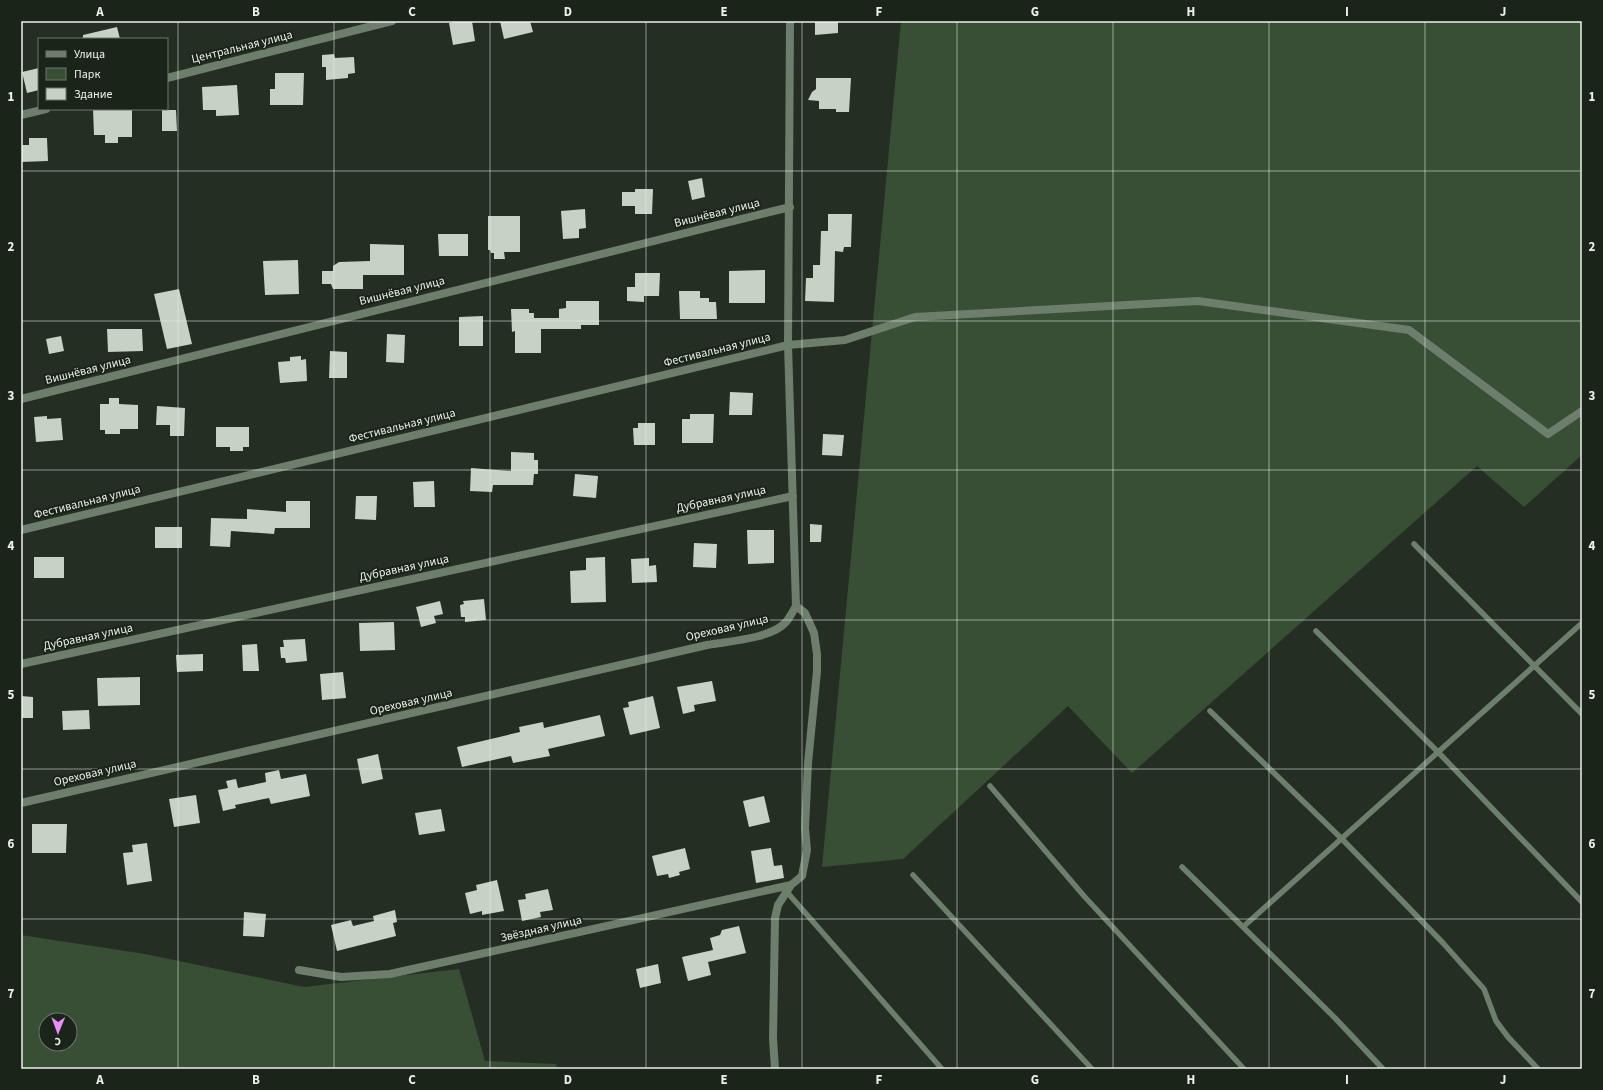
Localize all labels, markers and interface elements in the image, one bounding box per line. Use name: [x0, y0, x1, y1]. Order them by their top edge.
text: A: [95, 3, 104, 21]
text: B: [252, 3, 260, 21]
text: C: [408, 3, 416, 21]
text: D: [564, 3, 572, 21]
text: E: [720, 3, 728, 21]
text: F: [876, 3, 883, 21]
text: G: [1031, 3, 1039, 21]
text: H: [1187, 3, 1195, 21]
text: I: [1345, 3, 1349, 21]
text: J: [1500, 3, 1506, 21]
street label: Центральная улица: [190, 26, 294, 68]
legend: [38, 38, 168, 110]
text: Улица: [74, 46, 105, 63]
text: Парк: [74, 66, 100, 83]
text: Здание: [74, 86, 113, 103]
text: 1: [8, 88, 15, 106]
text: 1: [1589, 88, 1596, 106]
street label: Вишнёвая улица: [672, 194, 762, 232]
text: 2: [8, 238, 15, 256]
text: 2: [1589, 238, 1596, 256]
street label: Вишнёвая улица: [357, 272, 447, 310]
street label: Фестивальная улица: [662, 328, 772, 372]
street label: Вишнёвая улица: [43, 351, 133, 389]
text: 3: [8, 387, 15, 405]
text: 3: [1589, 387, 1596, 405]
street label: Фестивальная улица: [347, 404, 457, 448]
street label: Фестивальная улица: [32, 480, 142, 524]
street label: Дубравная улица: [675, 481, 767, 517]
text: 4: [8, 537, 15, 555]
text: 4: [1589, 537, 1596, 555]
street label: Дубравная улица: [358, 550, 450, 586]
street label: Ореховая улица: [684, 610, 770, 646]
street label: Дубравная улица: [42, 619, 134, 655]
street label: Ореховая улица: [368, 684, 454, 720]
text: 5: [8, 686, 15, 704]
text: 5: [1589, 686, 1596, 704]
street label: Ореховая улица: [52, 755, 138, 791]
text: 6: [8, 835, 15, 853]
text: 6: [1589, 835, 1596, 853]
street label: Звёздная улица: [498, 911, 584, 947]
text: 7: [8, 985, 15, 1003]
text: 7: [1589, 985, 1596, 1003]
north arrow: [38, 1012, 78, 1052]
text: С: [54, 1034, 61, 1049]
text: A: [95, 1071, 104, 1089]
text: B: [252, 1071, 260, 1089]
text: C: [408, 1071, 416, 1089]
text: D: [564, 1071, 572, 1089]
text: E: [720, 1071, 728, 1089]
text: F: [876, 1071, 883, 1089]
text: G: [1031, 1071, 1039, 1089]
text: H: [1187, 1071, 1195, 1089]
text: I: [1345, 1071, 1349, 1089]
text: J: [1500, 1071, 1506, 1089]

